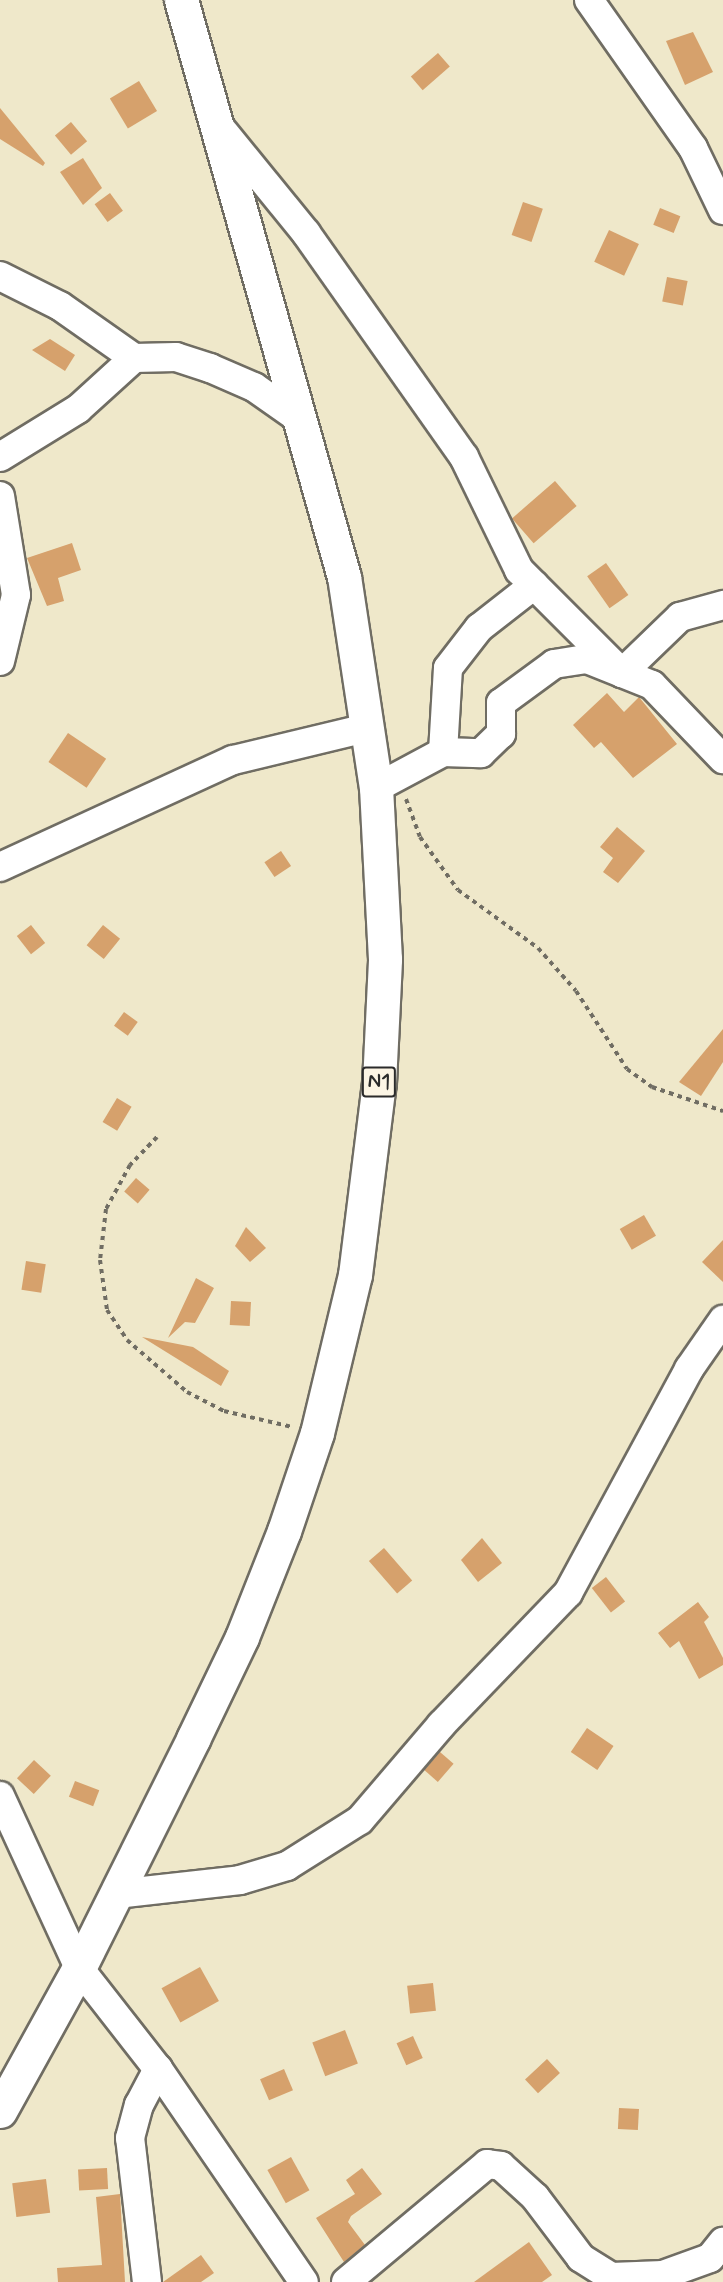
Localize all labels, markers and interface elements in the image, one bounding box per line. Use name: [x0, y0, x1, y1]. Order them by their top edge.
road number: N1: [361, 1065, 397, 1099]

